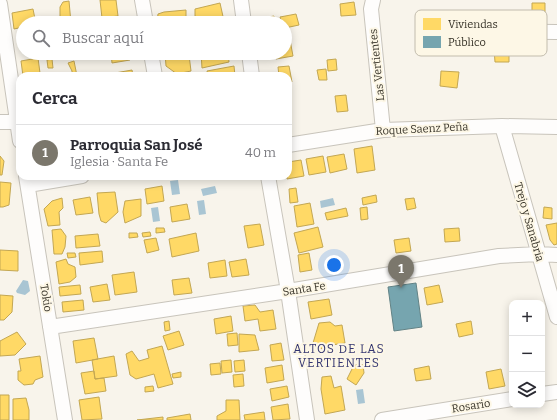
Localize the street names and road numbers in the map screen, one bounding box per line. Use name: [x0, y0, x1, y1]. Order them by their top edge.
street label: Las Vertientes: [367, 28, 387, 102]
street label: Roque Saenz Peña: [375, 120, 469, 138]
street label: Trejo y Sanabria: [511, 181, 547, 263]
street label: Santa Fe: [282, 279, 326, 299]
street label: Tokio: [37, 283, 55, 313]
street label: Rosario: [451, 397, 491, 415]

